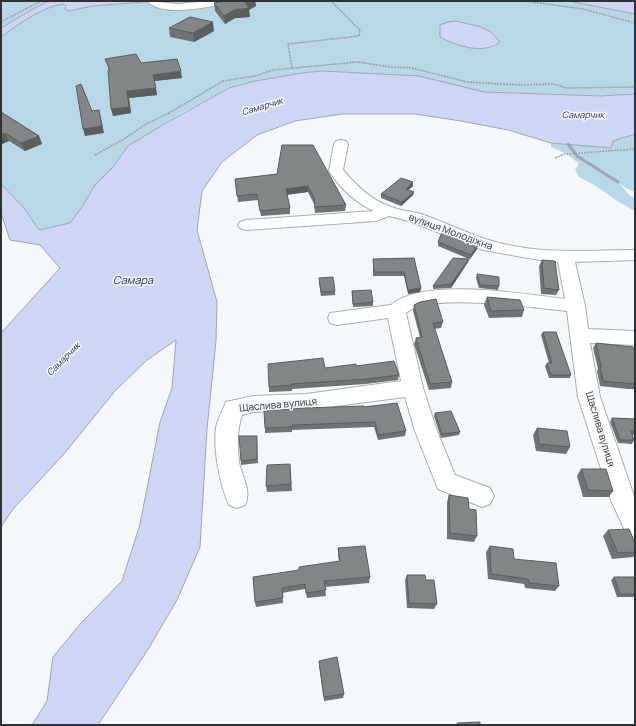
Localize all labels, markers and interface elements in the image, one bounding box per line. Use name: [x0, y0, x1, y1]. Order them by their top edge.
water label: Самарчик: [240, 93, 286, 118]
water label: Самарчик: [562, 108, 606, 121]
street label: вулиця Молодіжна: [407, 209, 495, 253]
water label: Самара: [113, 272, 154, 287]
water label: Самарчик: [43, 338, 84, 379]
street label: Щаслива вулиця: [583, 390, 619, 468]
street label: Щаслива вулиця: [238, 394, 318, 414]

